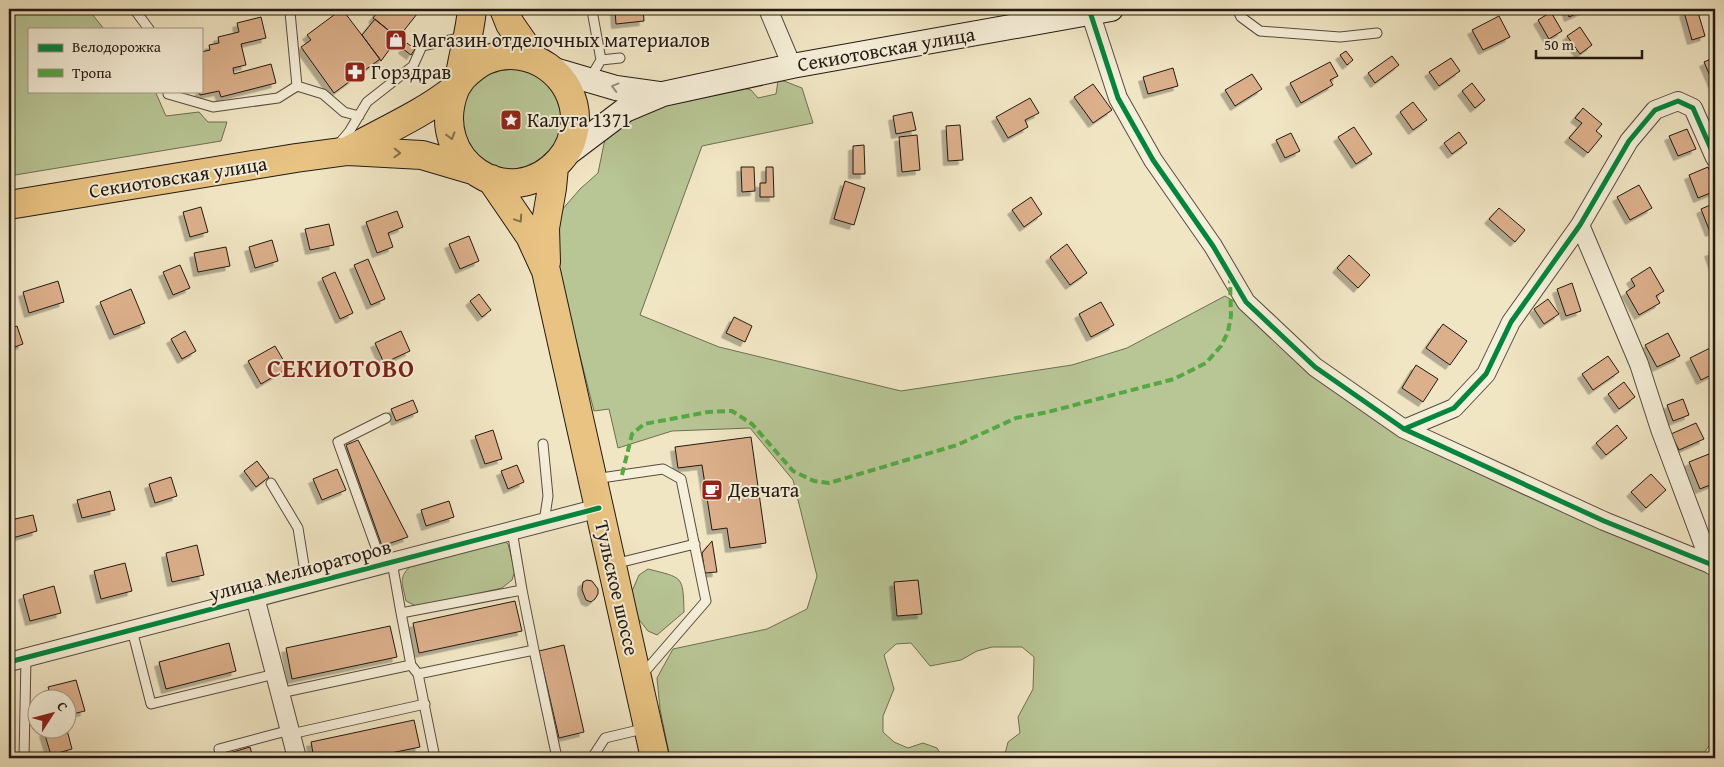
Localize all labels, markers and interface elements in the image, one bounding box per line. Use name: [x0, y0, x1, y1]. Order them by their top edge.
street label: Секиотовская улица: [795, 19, 977, 78]
place label: Магазин отделочных материалов: [412, 25, 710, 54]
legend: [28, 28, 202, 92]
shop icon: Магазин отделочных материалов: [384, 28, 408, 52]
scale bar: [1536, 28, 1643, 60]
text: 50 m: [1544, 34, 1575, 55]
text: Велодорожка: [72, 36, 162, 57]
place label: Горздрав: [371, 57, 451, 86]
pharmacy icon: Горздрав: [343, 60, 367, 84]
text: Тропа: [72, 62, 113, 83]
one-way arrow: [610, 82, 619, 93]
place label: Калуга 1371: [527, 105, 631, 134]
place icon: Калуга 1371: [499, 108, 523, 132]
one-way arrow: [445, 132, 456, 140]
street label: Секиотовская улица: [87, 148, 269, 205]
one-way arrow: [393, 148, 401, 158]
one-way arrow: [513, 213, 522, 223]
district label: СЕКИОТОВО: [267, 350, 415, 386]
place label: Девчата: [727, 475, 800, 504]
cafe icon: Девчата: [700, 478, 724, 502]
street label: Тульское шоссе: [588, 518, 647, 658]
street label: улица Мелиораторов: [205, 531, 394, 608]
north arrow: [28, 690, 78, 740]
text: С: [52, 697, 73, 716]

